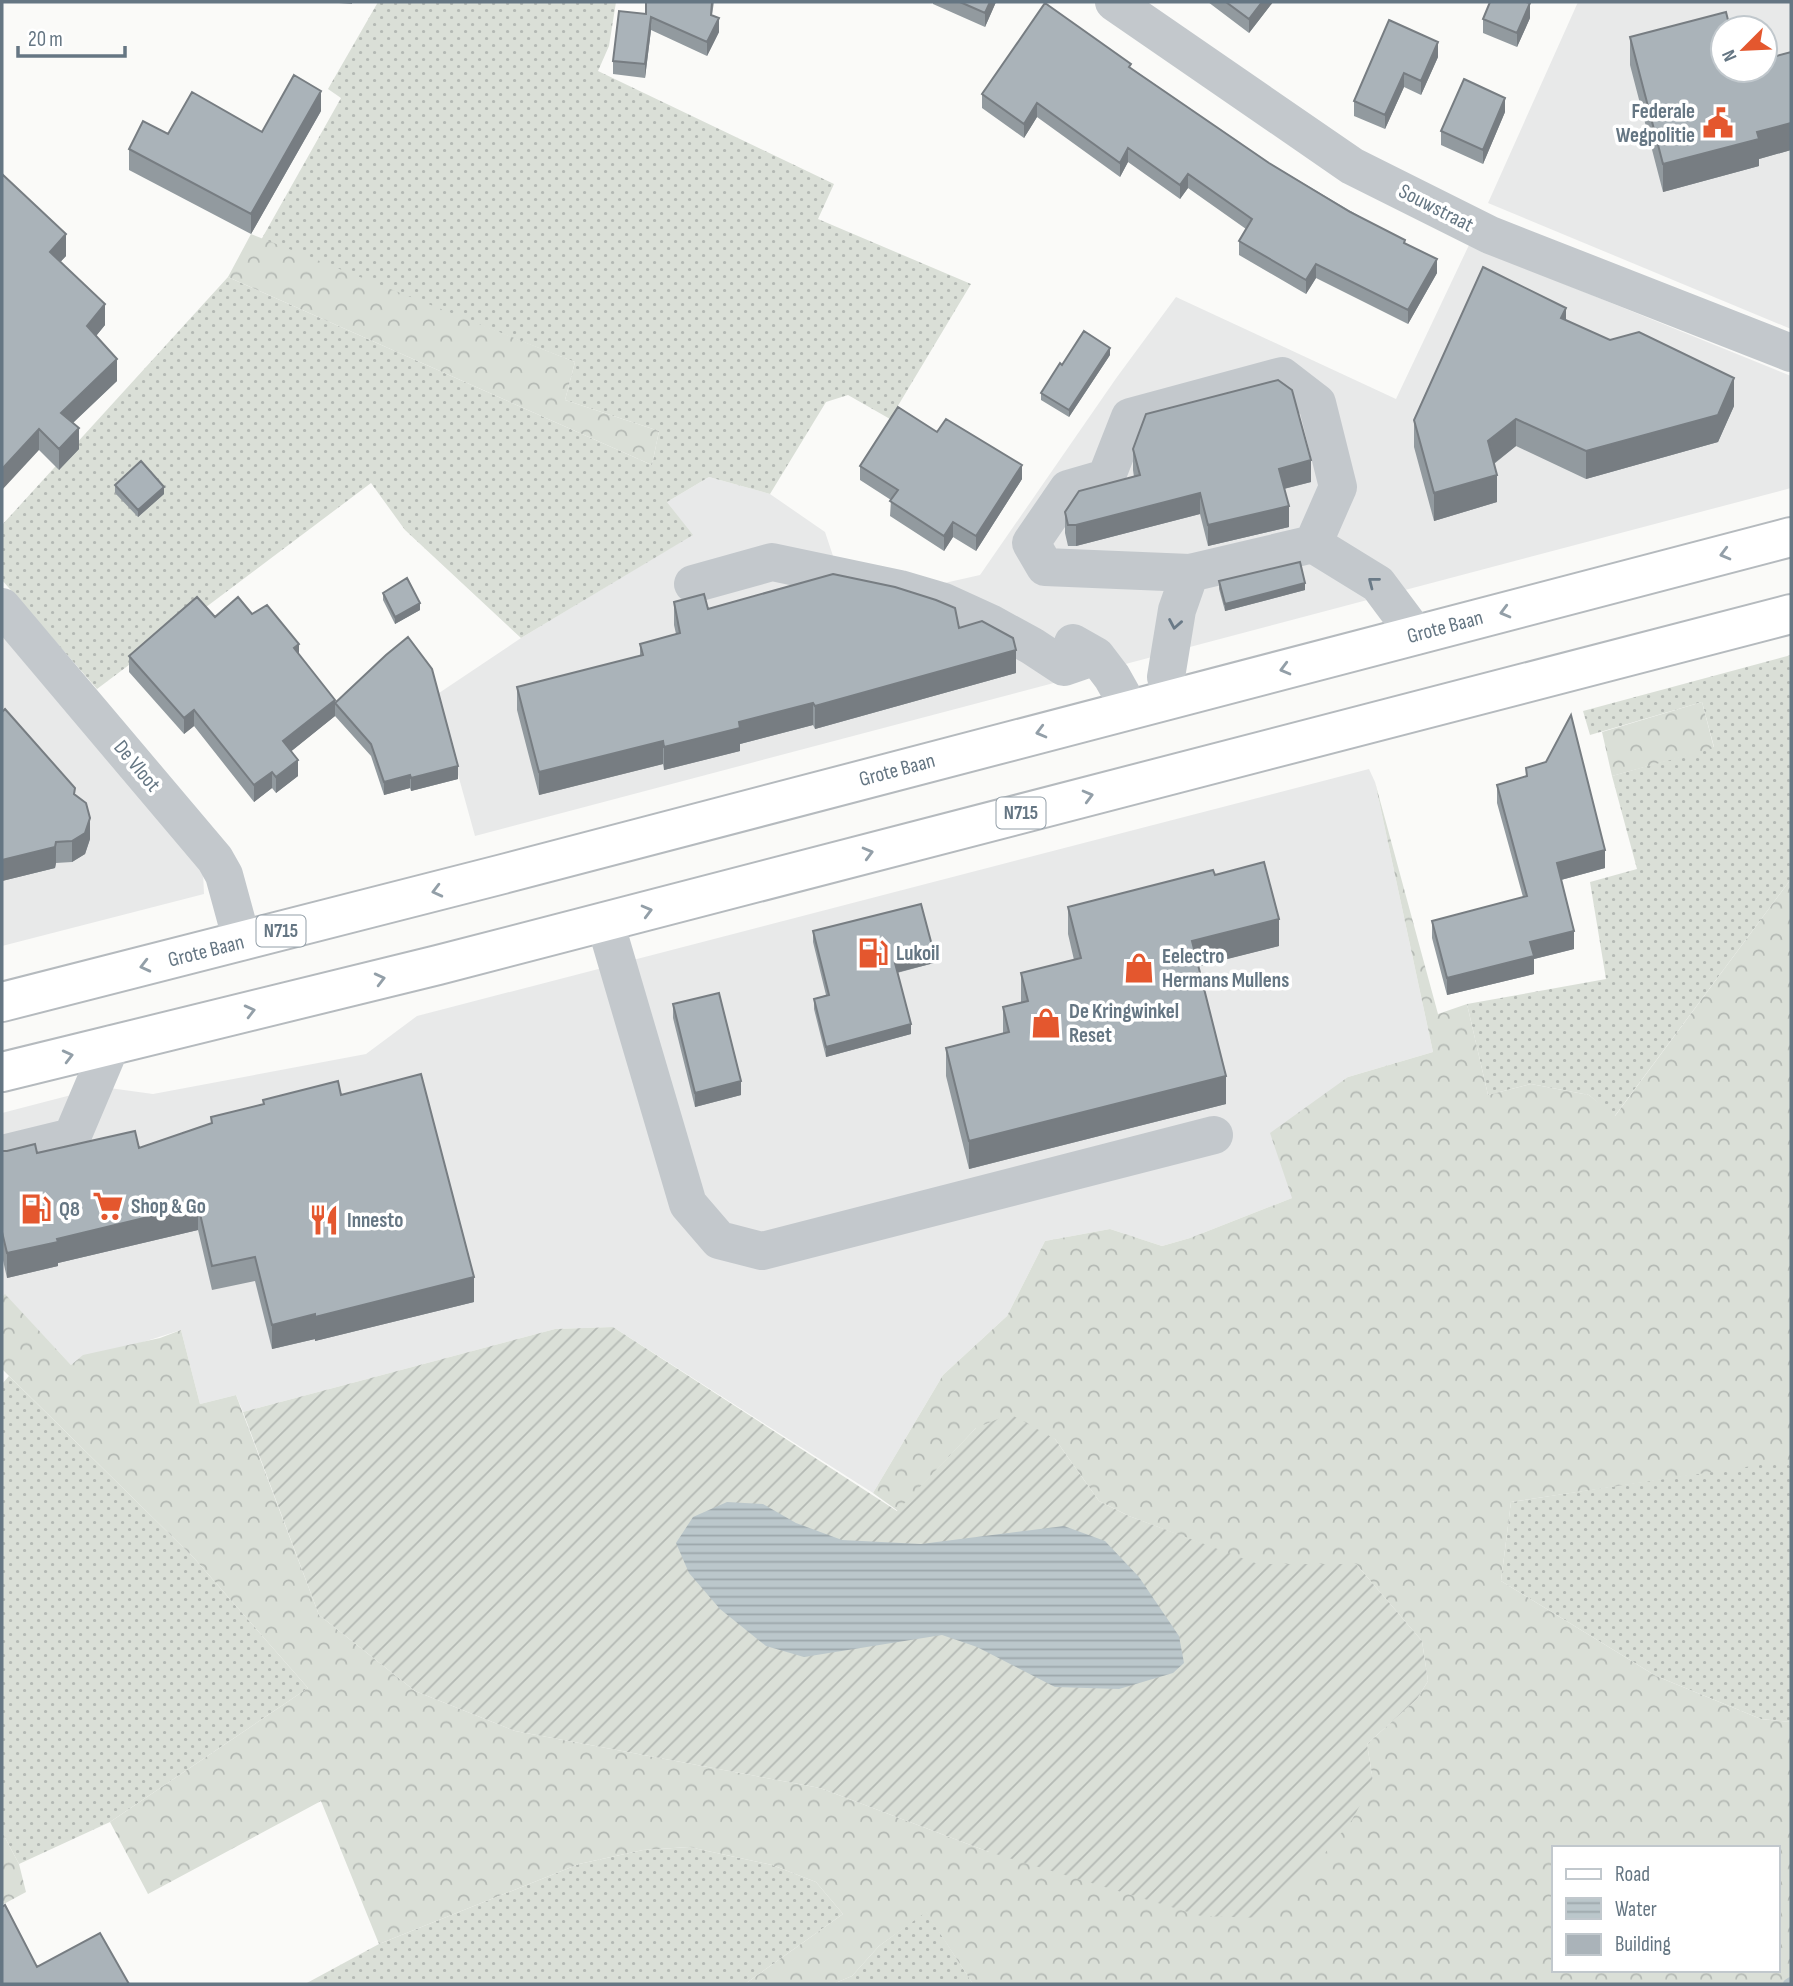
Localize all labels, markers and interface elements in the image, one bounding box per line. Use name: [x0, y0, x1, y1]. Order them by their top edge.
scale bar: [18, 14, 124, 58]
north arrow: [1709, 14, 1779, 84]
text: 20 m: [28, 27, 63, 52]
text: N: [1717, 46, 1742, 65]
place label: Federale Wegpolitie: [1616, 99, 1695, 148]
public building icon: Federale Wegpolitie: [1701, 106, 1735, 140]
street label: Souwstraat: [1394, 179, 1478, 237]
one-way arrow: [1719, 546, 1731, 561]
one-way arrow: [1369, 578, 1381, 591]
one-way arrow: [1499, 604, 1511, 618]
street label: Grote Baan: [1404, 605, 1486, 649]
one-way arrow: [1168, 618, 1183, 630]
one-way arrow: [1279, 661, 1291, 675]
one-way arrow: [1035, 724, 1047, 738]
street label: De Vloot: [108, 735, 166, 797]
street label: Grote Baan: [856, 748, 938, 792]
one-way arrow: [1082, 790, 1094, 804]
road number: N715: [996, 798, 1046, 828]
one-way arrow: [862, 847, 874, 861]
one-way arrow: [431, 883, 443, 897]
one-way arrow: [641, 904, 653, 919]
road number: N715: [256, 916, 306, 946]
street label: Grote Baan: [165, 929, 247, 973]
fuel station icon: Lukoil: [856, 936, 890, 970]
place label: Lukoil: [896, 941, 940, 966]
place label: Eelectro Hermans Mullens: [1162, 944, 1289, 993]
shop icon: Eelectro Hermans Mullens: [1122, 951, 1156, 985]
one-way arrow: [140, 958, 152, 972]
one-way arrow: [373, 973, 385, 987]
place label: De Kringwinkel Reset: [1069, 999, 1179, 1048]
one-way arrow: [244, 1005, 256, 1019]
shop icon: De Kringwinkel Reset: [1029, 1006, 1063, 1040]
one-way arrow: [62, 1050, 74, 1064]
supermarket icon: Shop & Go: [91, 1189, 125, 1223]
fuel station icon: Q8: [19, 1192, 53, 1226]
place label: Shop & Go: [131, 1194, 206, 1219]
place label: Q8: [59, 1197, 80, 1222]
restaurant icon: Innesto: [307, 1203, 341, 1237]
place label: Innesto: [347, 1208, 403, 1233]
legend: [1552, 1846, 1779, 1972]
text: Road: [1615, 1862, 1650, 1887]
text: Water: [1615, 1897, 1657, 1922]
text: Building: [1615, 1932, 1671, 1957]

